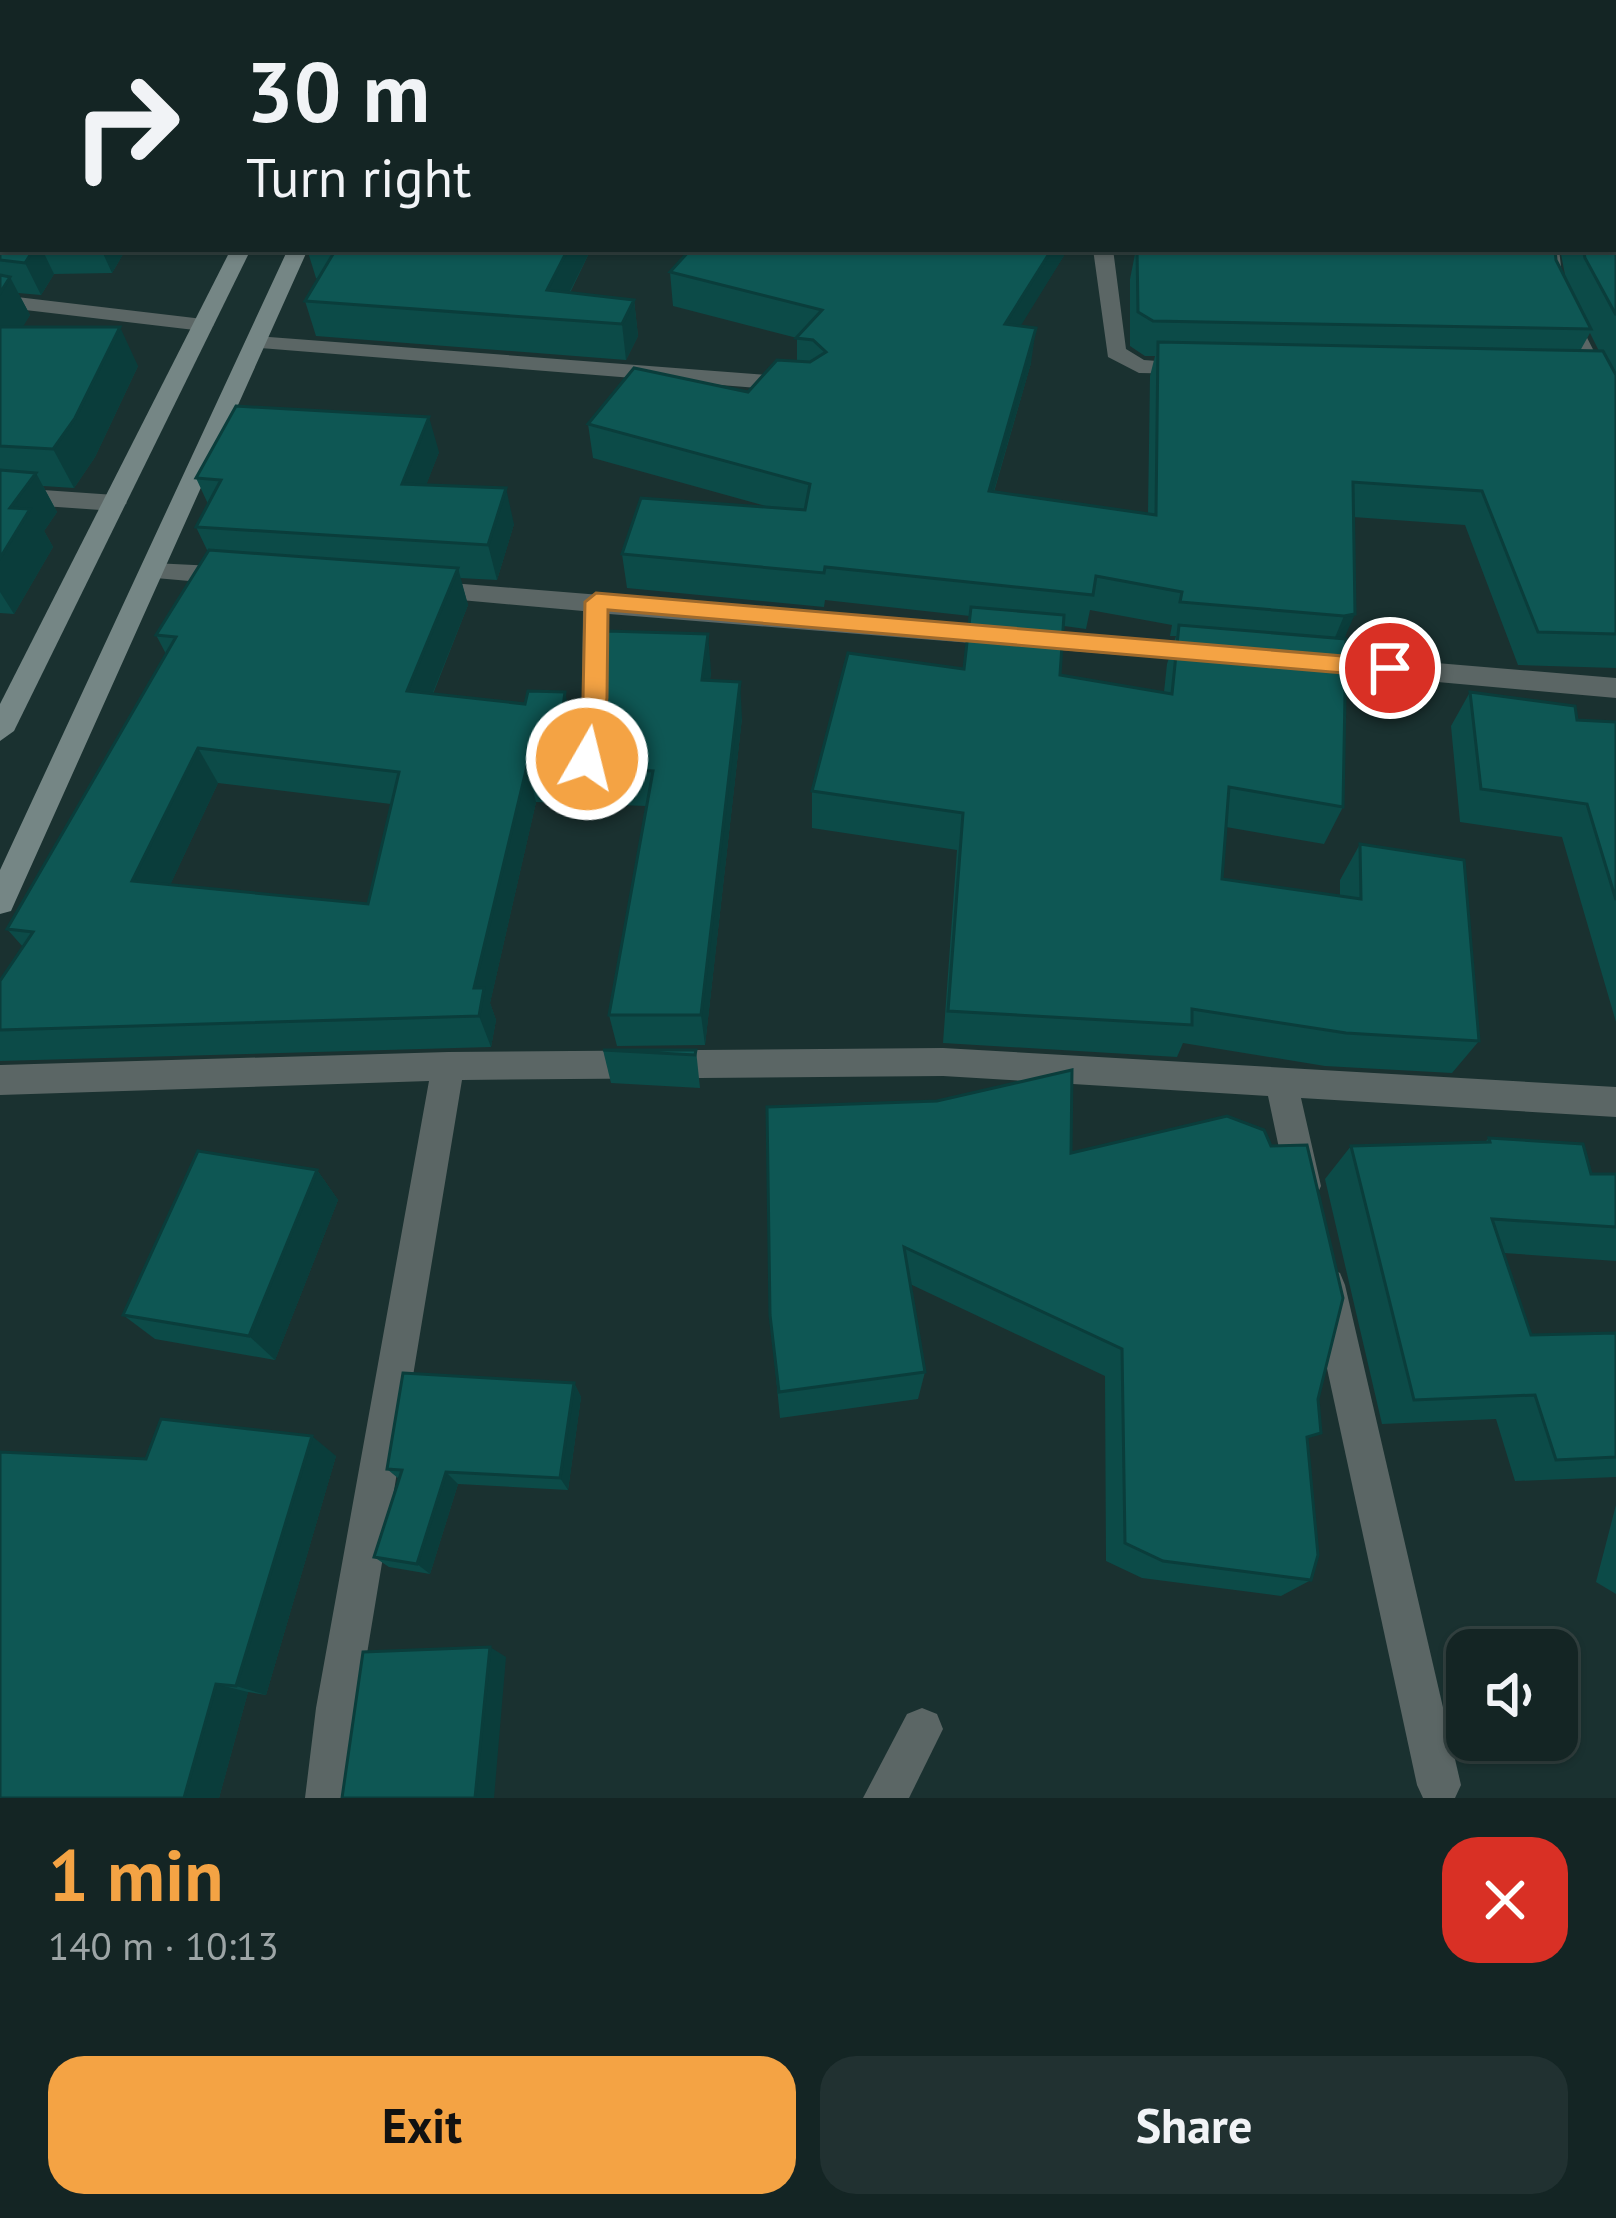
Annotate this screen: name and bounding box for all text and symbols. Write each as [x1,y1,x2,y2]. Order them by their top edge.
text: 30 m [246,36,430,145]
icon: right [48,48,204,204]
text: Turn right [246,142,471,212]
pin [1339,617,1441,719]
icon: arrive [1357,635,1423,701]
position arrow [524,696,650,822]
map controls [1446,1629,1578,1761]
button: sound [1446,1629,1578,1761]
text: 1 min [48,1828,224,1921]
button: close [1442,1837,1568,1963]
text: 140 m · 10:13 [48,1920,279,1971]
button: Exit [48,2056,796,2194]
button: Share [820,2056,1568,2194]

